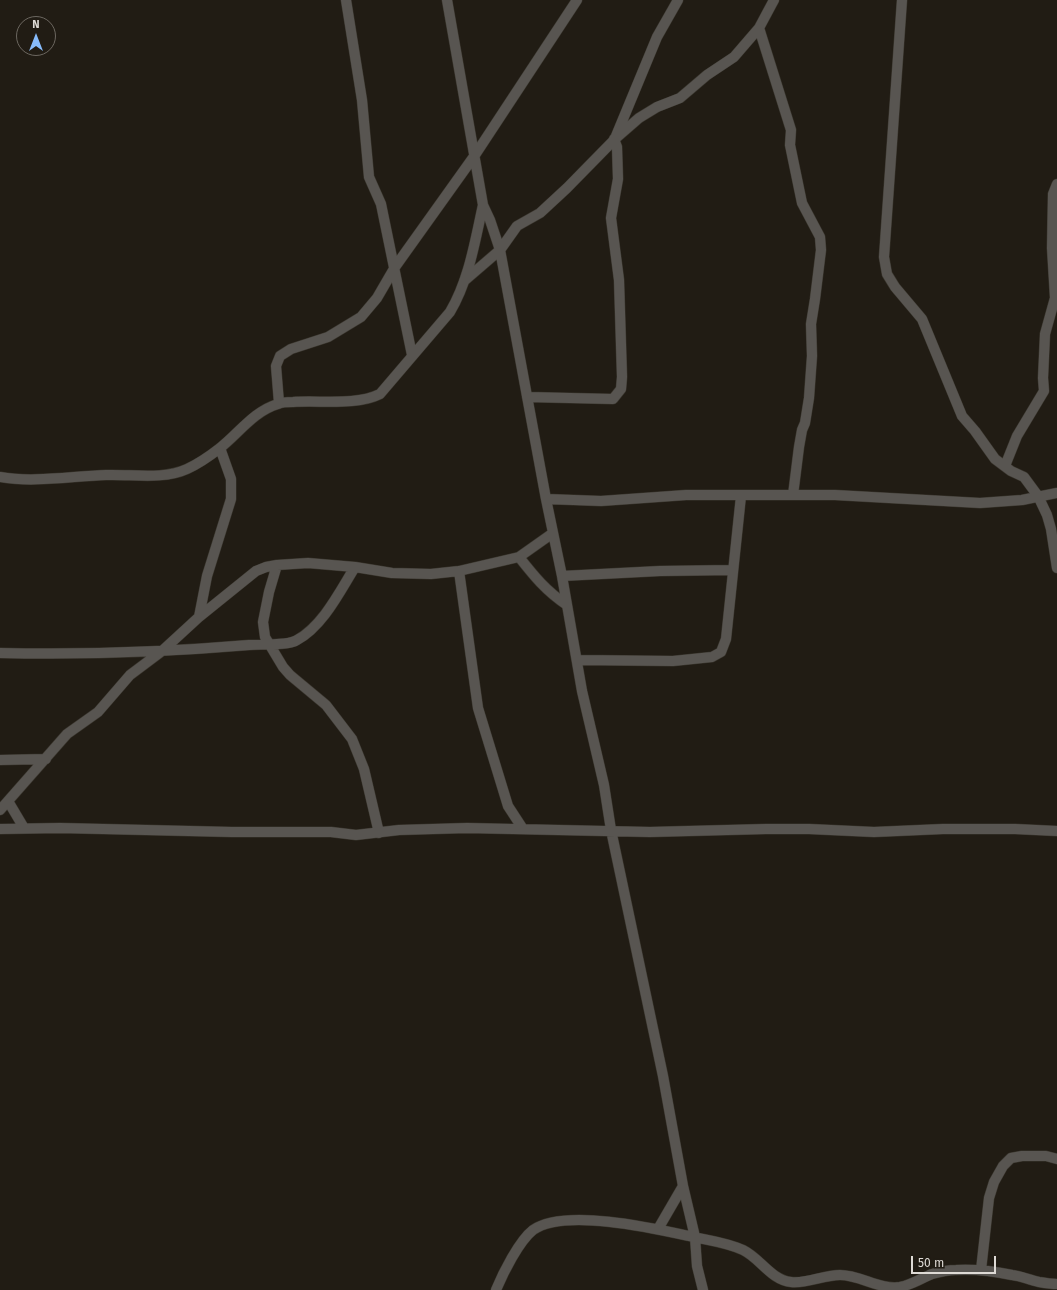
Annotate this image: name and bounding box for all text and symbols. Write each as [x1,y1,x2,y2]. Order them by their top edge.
north arrow [16,16,56,56]
text: N [32,18,40,31]
scale bar [913,1248,998,1274]
text: 50 m [918,1256,944,1270]

